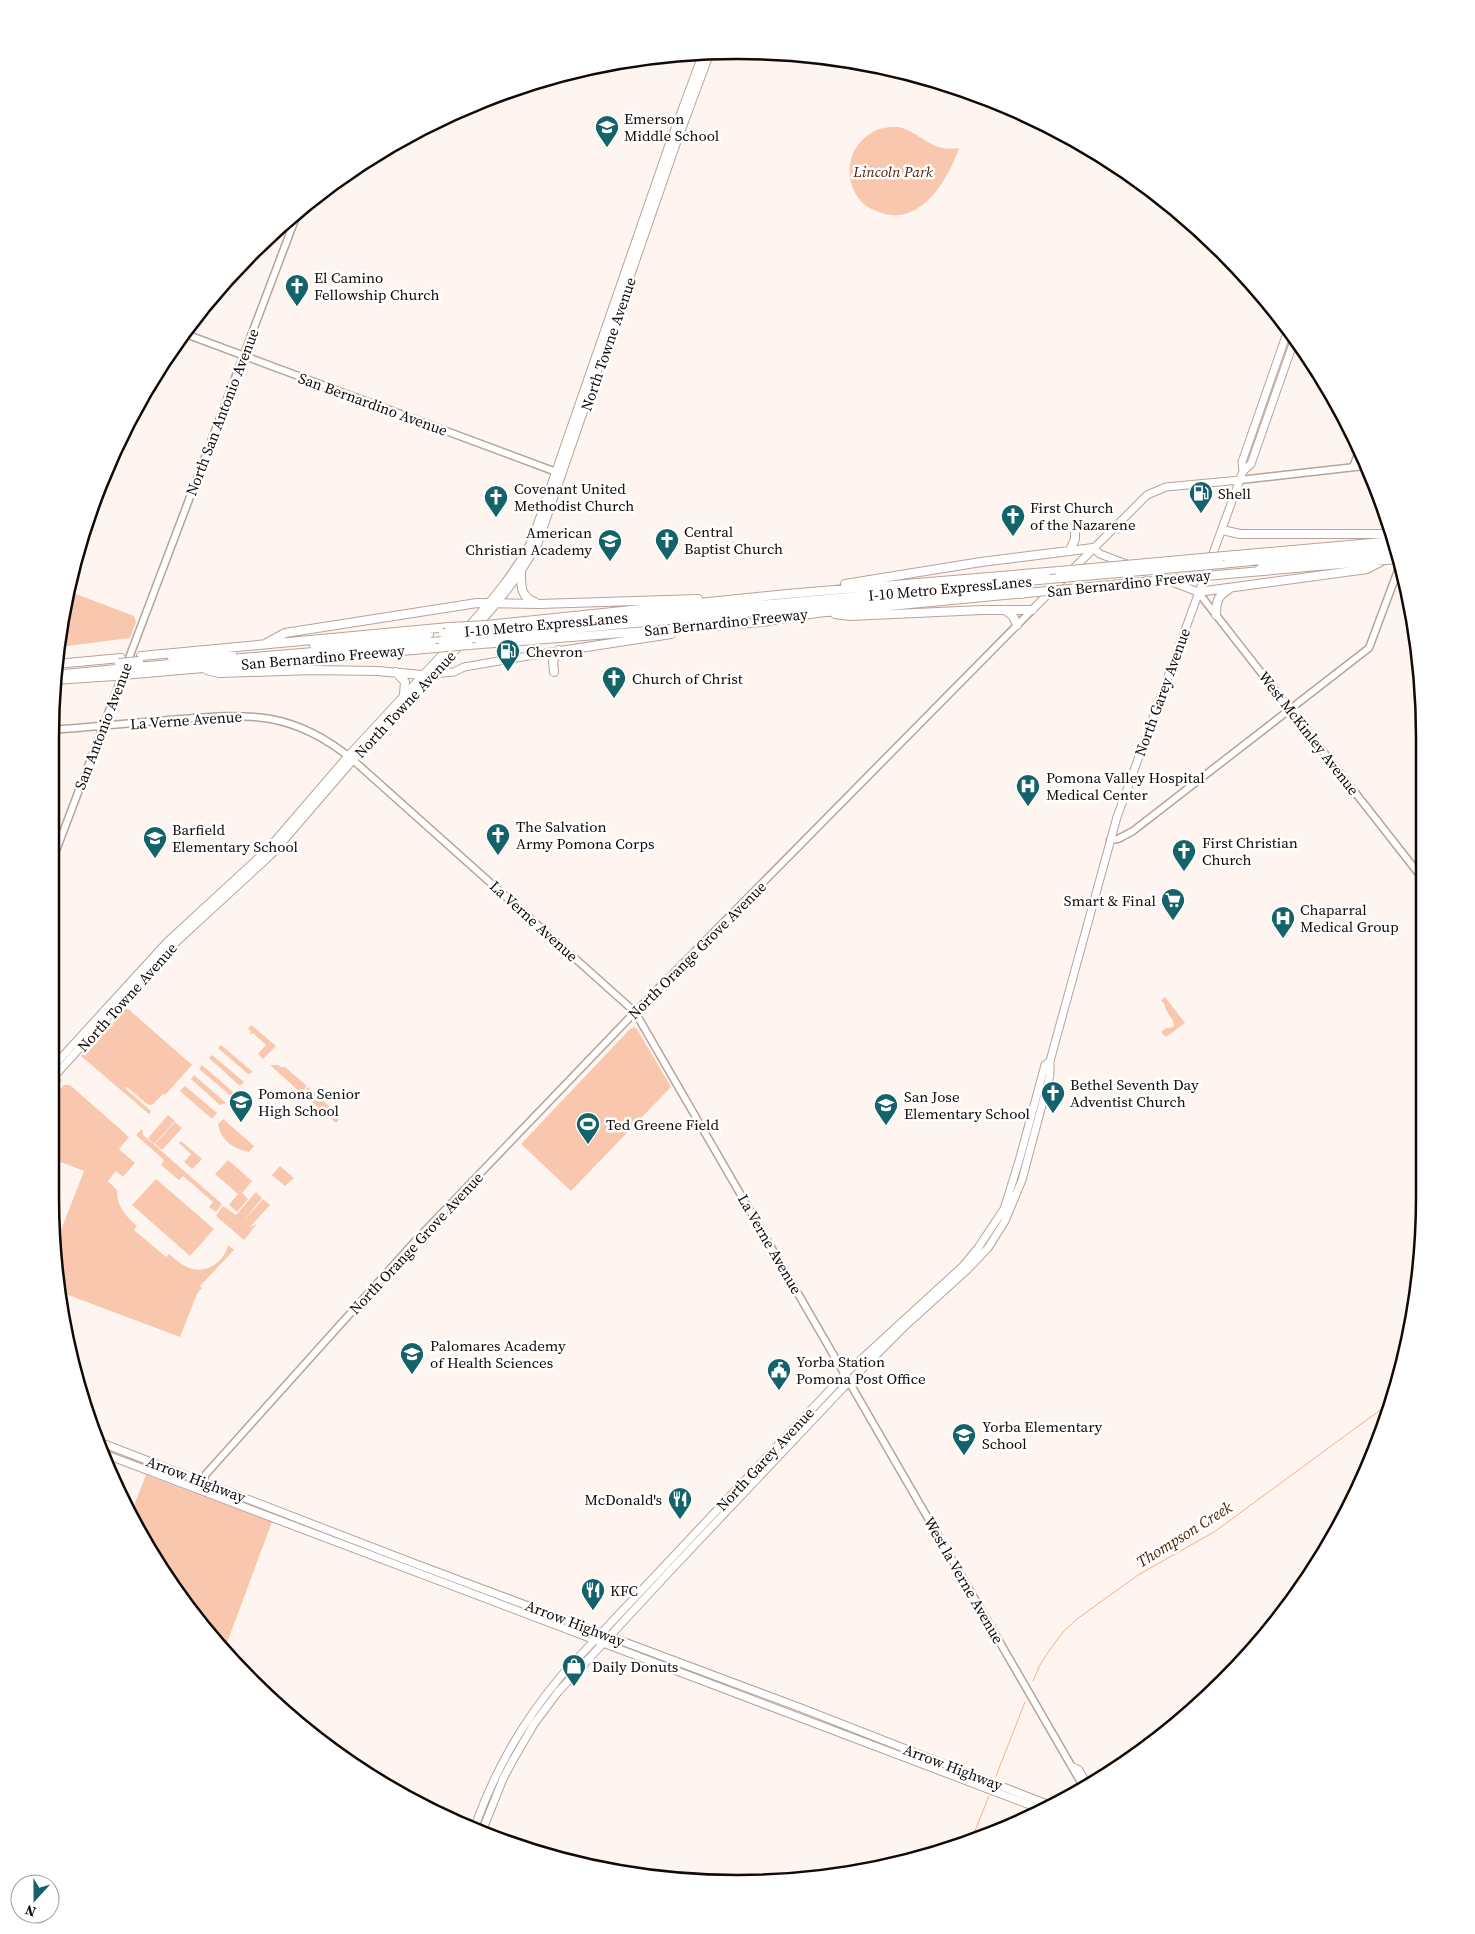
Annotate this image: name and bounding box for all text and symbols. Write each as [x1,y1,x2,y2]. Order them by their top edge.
place label: Emerson Middle School [624,108,720,146]
school or university icon: Emerson Middle School [594,114,620,148]
park label: Lincoln Park [852,161,934,182]
place label: El Camino Fellowship Church [314,267,440,305]
church icon: El Camino Fellowship Church [284,273,310,307]
street label: North Towne Avenue [575,274,641,414]
street label: North San Antonio Avenue [180,325,264,499]
street label: San Bernardino Avenue [296,367,451,441]
place label: Covenant United Methodist Church [514,478,634,516]
fuel station icon: Shell [1188,480,1214,514]
place label: Shell [1218,483,1252,504]
church icon: Covenant United Methodist Church [483,484,509,518]
place label: First Church of the Nazarene [1030,497,1136,535]
church icon: First Church of the Nazarene [1000,503,1026,537]
place label: Central Baptist Church [684,521,783,559]
place label: American Christian Academy [465,522,592,560]
church icon: Central Baptist Church [654,527,680,561]
school or university icon: American Christian Academy [597,528,623,562]
street label: San Bernardino Freeway [1046,564,1212,602]
street label: I-10 Metro ExpressLanes [867,570,1033,606]
street label: San Bernardino Freeway [643,603,809,641]
street label: I-10 Metro ExpressLanes [463,606,629,642]
street label: North Garey Avenue [1129,625,1195,759]
fuel station icon: Chevron [495,638,521,672]
street label: San Bernardino Freeway [240,639,406,675]
place label: Chevron [526,641,583,662]
street label: North Towne Avenue [350,645,461,762]
street label: San Antonio Avenue [69,659,137,793]
church icon: Church of Christ [601,665,627,699]
street label: West McKinley Avenue [1254,667,1364,800]
place label: Church of Christ [632,668,743,689]
street label: La Verne Avenue [129,706,243,734]
place label: Pomona Valley Hospital Medical Center [1046,767,1205,805]
hospital icon: Pomona Valley Hospital Medical Center [1015,773,1041,807]
place label: The Salvation Army Pomona Corps [516,816,655,854]
place label: Barfield Elementary School [172,819,299,857]
church icon: The Salvation Army Pomona Corps [485,822,511,856]
school or university icon: Barfield Elementary School [142,825,168,859]
place label: First Christian Church [1202,832,1298,870]
church icon: First Christian Church [1171,838,1197,872]
street label: La Verne Avenue [485,876,583,967]
street label: North Orange Grove Avenue [623,876,771,1024]
supermarket icon: Smart & Final [1160,887,1186,921]
place label: Smart & Final [1064,890,1157,911]
place label: Chaparral Medical Group [1300,899,1399,937]
hospital icon: Chaparral Medical Group [1270,905,1296,939]
street label: North Towne Avenue [72,938,182,1056]
place label: Bethel Seventh Day Adventist Church [1070,1074,1199,1112]
church icon: Bethel Seventh Day Adventist Church [1040,1080,1066,1114]
place label: Pomona Senior High School [258,1083,361,1121]
place label: San Jose Elementary School [904,1086,1031,1124]
school or university icon: Pomona Senior High School [228,1089,254,1123]
school or university icon: San Jose Elementary School [873,1092,899,1126]
sports icon: Ted Greene Field [575,1111,601,1145]
place label: Ted Greene Field [606,1114,720,1135]
street label: North Orange Grove Avenue [344,1167,488,1319]
street label: La Verne Avenue [733,1190,807,1298]
place label: Palomares Academy of Health Sciences [430,1335,566,1373]
school or university icon: Palomares Academy of Health Sciences [399,1341,425,1375]
place label: Yorba Station Pomona Post Office [796,1351,926,1389]
public building icon: Yorba Station Pomona Post Office [766,1357,792,1391]
street label: North Garey Avenue [711,1402,819,1516]
place label: Yorba Elementary School [982,1416,1103,1454]
school or university icon: Yorba Elementary School [951,1422,977,1456]
street label: Arrow Highway [143,1450,249,1508]
restaurant icon: McDonald's [667,1486,693,1520]
place label: McDonald's [585,1489,662,1510]
water label: Thompson Creek [1132,1496,1236,1572]
street label: West la Verne Avenue [919,1513,1009,1648]
restaurant icon: KFC [580,1577,606,1611]
place label: KFC [610,1580,638,1601]
street label: Arrow Highway [522,1594,628,1652]
shop icon: Daily Donuts [561,1653,587,1687]
place label: Daily Donuts [592,1656,678,1677]
street label: Arrow Highway [900,1738,1006,1796]
north arrow [10,1874,60,1924]
text: N [22,1900,39,1922]

